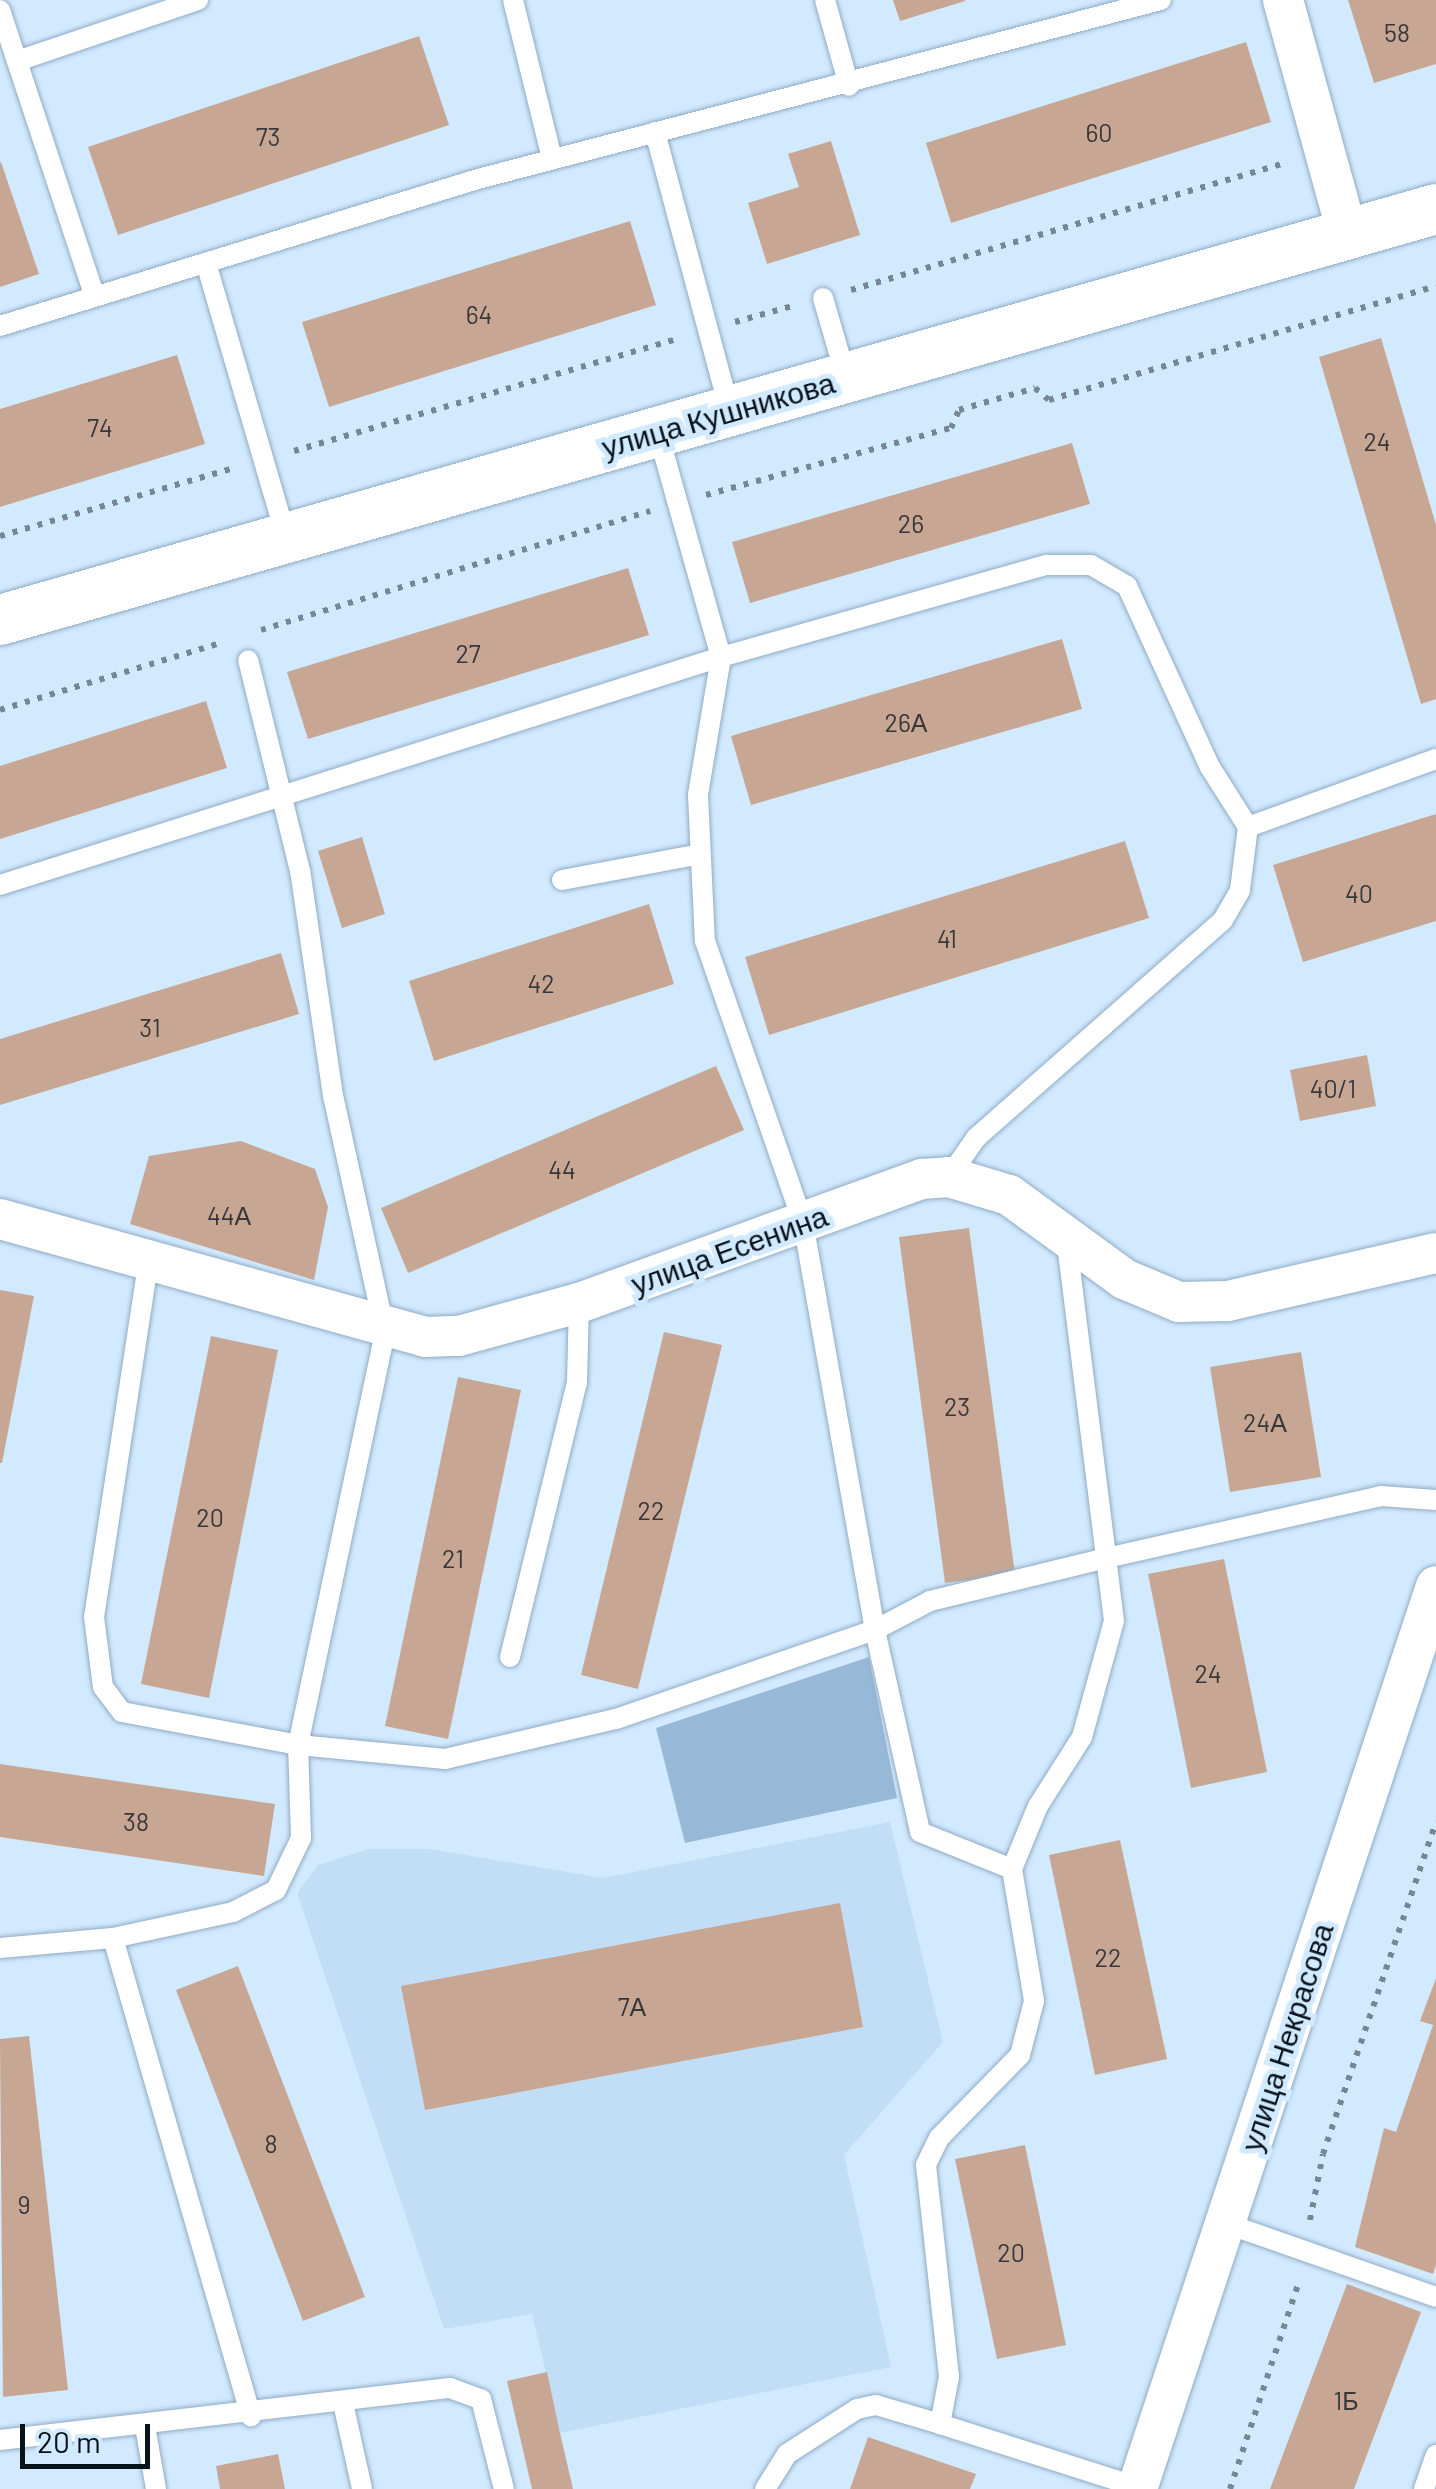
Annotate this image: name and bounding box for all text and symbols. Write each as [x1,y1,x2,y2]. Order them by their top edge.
house number: 58 [1384,17,1410,47]
house number: 60 [1086,117,1112,147]
house number: 73 [256,121,280,151]
house number: 64 [466,299,492,329]
street label: улица Кушникова [597,364,839,464]
house number: 74 [87,412,113,442]
house number: 24 [1363,426,1391,456]
house number: 26 [898,508,924,538]
house number: 27 [455,638,481,668]
house number: 26А [885,707,927,737]
house number: 40 [1345,878,1373,908]
house number: 41 [937,923,957,953]
house number: 42 [527,968,555,998]
house number: 31 [139,1012,161,1042]
house number: 40/1 [1310,1073,1356,1103]
house number: 44 [548,1154,576,1184]
street label: улица Есенина [626,1197,832,1301]
house number: 44А [207,1200,251,1230]
house number: 23 [944,1391,970,1421]
house number: 24А [1243,1407,1287,1437]
house number: 22 [638,1495,664,1525]
house number: 20 [196,1502,224,1532]
house number: 21 [442,1543,464,1573]
house number: 24 [1194,1658,1222,1688]
house number: 38 [123,1806,149,1836]
street label: улица Некрасова [1232,1918,1340,2156]
house number: 22 [1095,1942,1121,1972]
house number: 7А [618,1991,646,2021]
house number: 8 [264,2128,278,2158]
house number: 9 [17,2189,31,2219]
house number: 20 [997,2237,1025,2267]
house number: 1Б [1333,2385,1359,2415]
scale bar [25,2404,155,2466]
text: 20 m [37,2423,101,2459]

